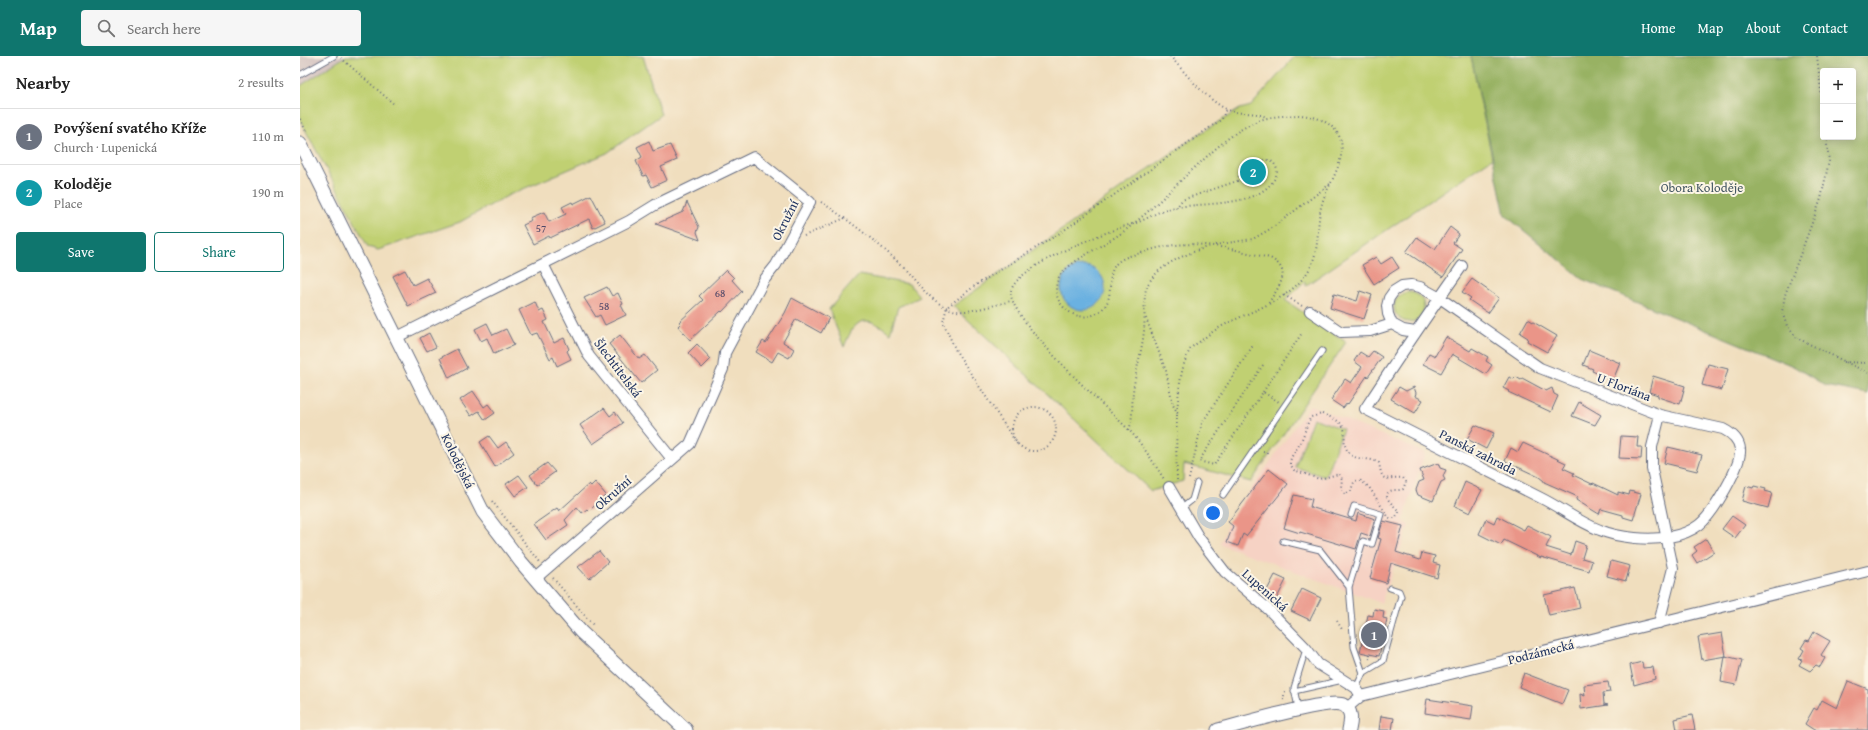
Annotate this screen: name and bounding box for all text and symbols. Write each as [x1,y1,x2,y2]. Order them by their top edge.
search box [81,10,361,46]
text: Map [20,14,57,42]
icon: search [95,17,117,39]
text: Search here [127,18,201,39]
text: Home [1641,18,1676,38]
text: Map [1698,18,1723,38]
text: About [1745,18,1781,38]
text: Contact [1803,18,1848,38]
map controls [1820,68,1856,140]
button: + [1820,68,1856,104]
text: Nearby [16,70,70,95]
text: 2 results [238,73,284,92]
button: − [1820,104,1856,140]
text: Povýšení svatého Kříže [54,117,207,138]
text: 1 [26,127,32,146]
text: 110 m [252,127,284,146]
text: Church · Lupenická [54,138,157,157]
pin: 2 [1240,157,1266,187]
text: Koloděje [54,173,112,194]
park label: Obora Koloděje [1661,178,1743,197]
text: 2 [26,183,32,202]
text: 190 m [252,183,284,202]
text: Place [54,194,83,213]
street label: Okružní [767,196,804,244]
house number: 57 [536,220,546,236]
button: Save [16,232,146,272]
button: Share [154,232,284,272]
house number: 68 [715,285,725,301]
house number: 58 [599,298,609,314]
street label: Šlechtitelská [590,335,647,402]
street label: U Floriána [1594,368,1655,406]
street label: Panská zahrada [1436,424,1521,480]
street label: Kolodějská [437,430,480,492]
street label: Okružní [590,471,636,514]
your location [1203,503,1223,523]
street label: Lupenická [1238,564,1293,616]
pin: 1 [1361,620,1387,650]
street label: Podzámecká [1506,634,1577,669]

